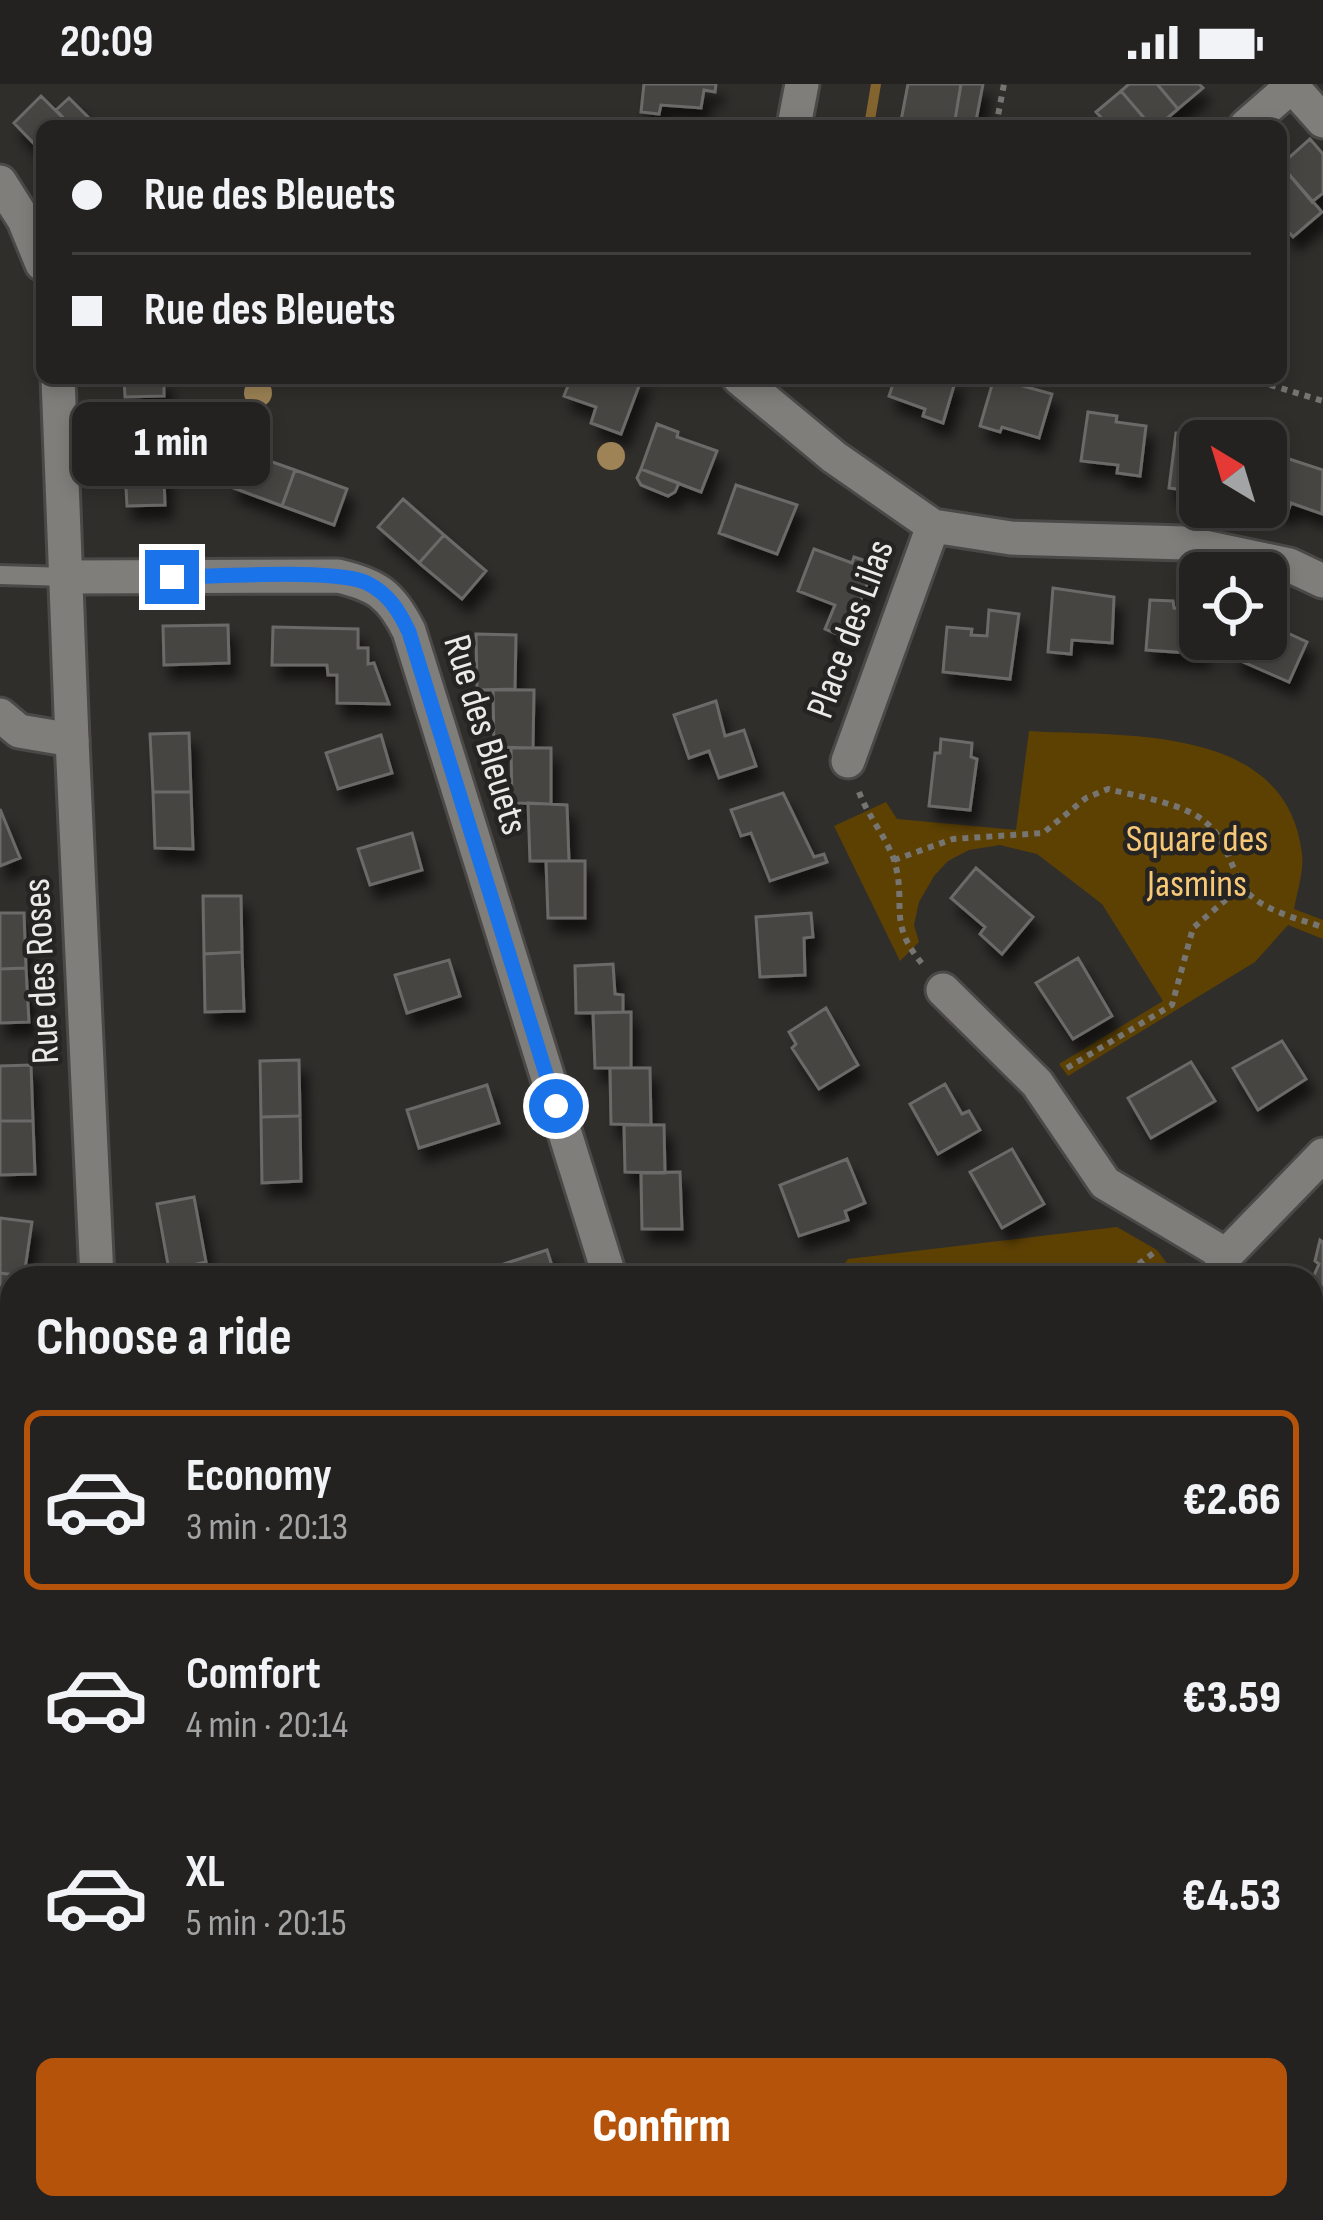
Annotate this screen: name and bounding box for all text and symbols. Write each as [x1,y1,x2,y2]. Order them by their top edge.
text: 20:09 [60,15,153,70]
text: Rue des Bleuets [144,168,396,223]
text: Rue des Bleuets [144,283,396,338]
callout: 1 min [73,403,271,487]
text: 1 min [134,420,208,467]
north arrow [1179,420,1287,528]
map controls [1179,420,1287,660]
street label: Place des Lilas [797,533,905,725]
route end [145,550,199,604]
button: locate [1179,552,1287,660]
street label: Rue des Bleuets [432,630,538,840]
park label: Square des Jasmins [1126,816,1268,908]
street label: Rue des Roses [14,877,70,1065]
route start [529,1079,583,1133]
text: Choose a ride [36,1305,292,1370]
icon: car [42,1446,150,1554]
text: Economy [186,1449,332,1504]
text: €2.66 [1183,1473,1281,1528]
text: 3 min · 20:13 [186,1504,348,1551]
icon: car [42,1644,150,1752]
text: Comfort [186,1647,321,1702]
text: €3.59 [1183,1671,1281,1726]
text: 4 min · 20:14 [186,1702,348,1749]
icon: car [42,1842,150,1950]
text: XL [186,1845,225,1900]
text: €4.53 [1182,1869,1281,1924]
text: 5 min · 20:15 [186,1900,347,1947]
button: Confirm [36,2058,1287,2196]

